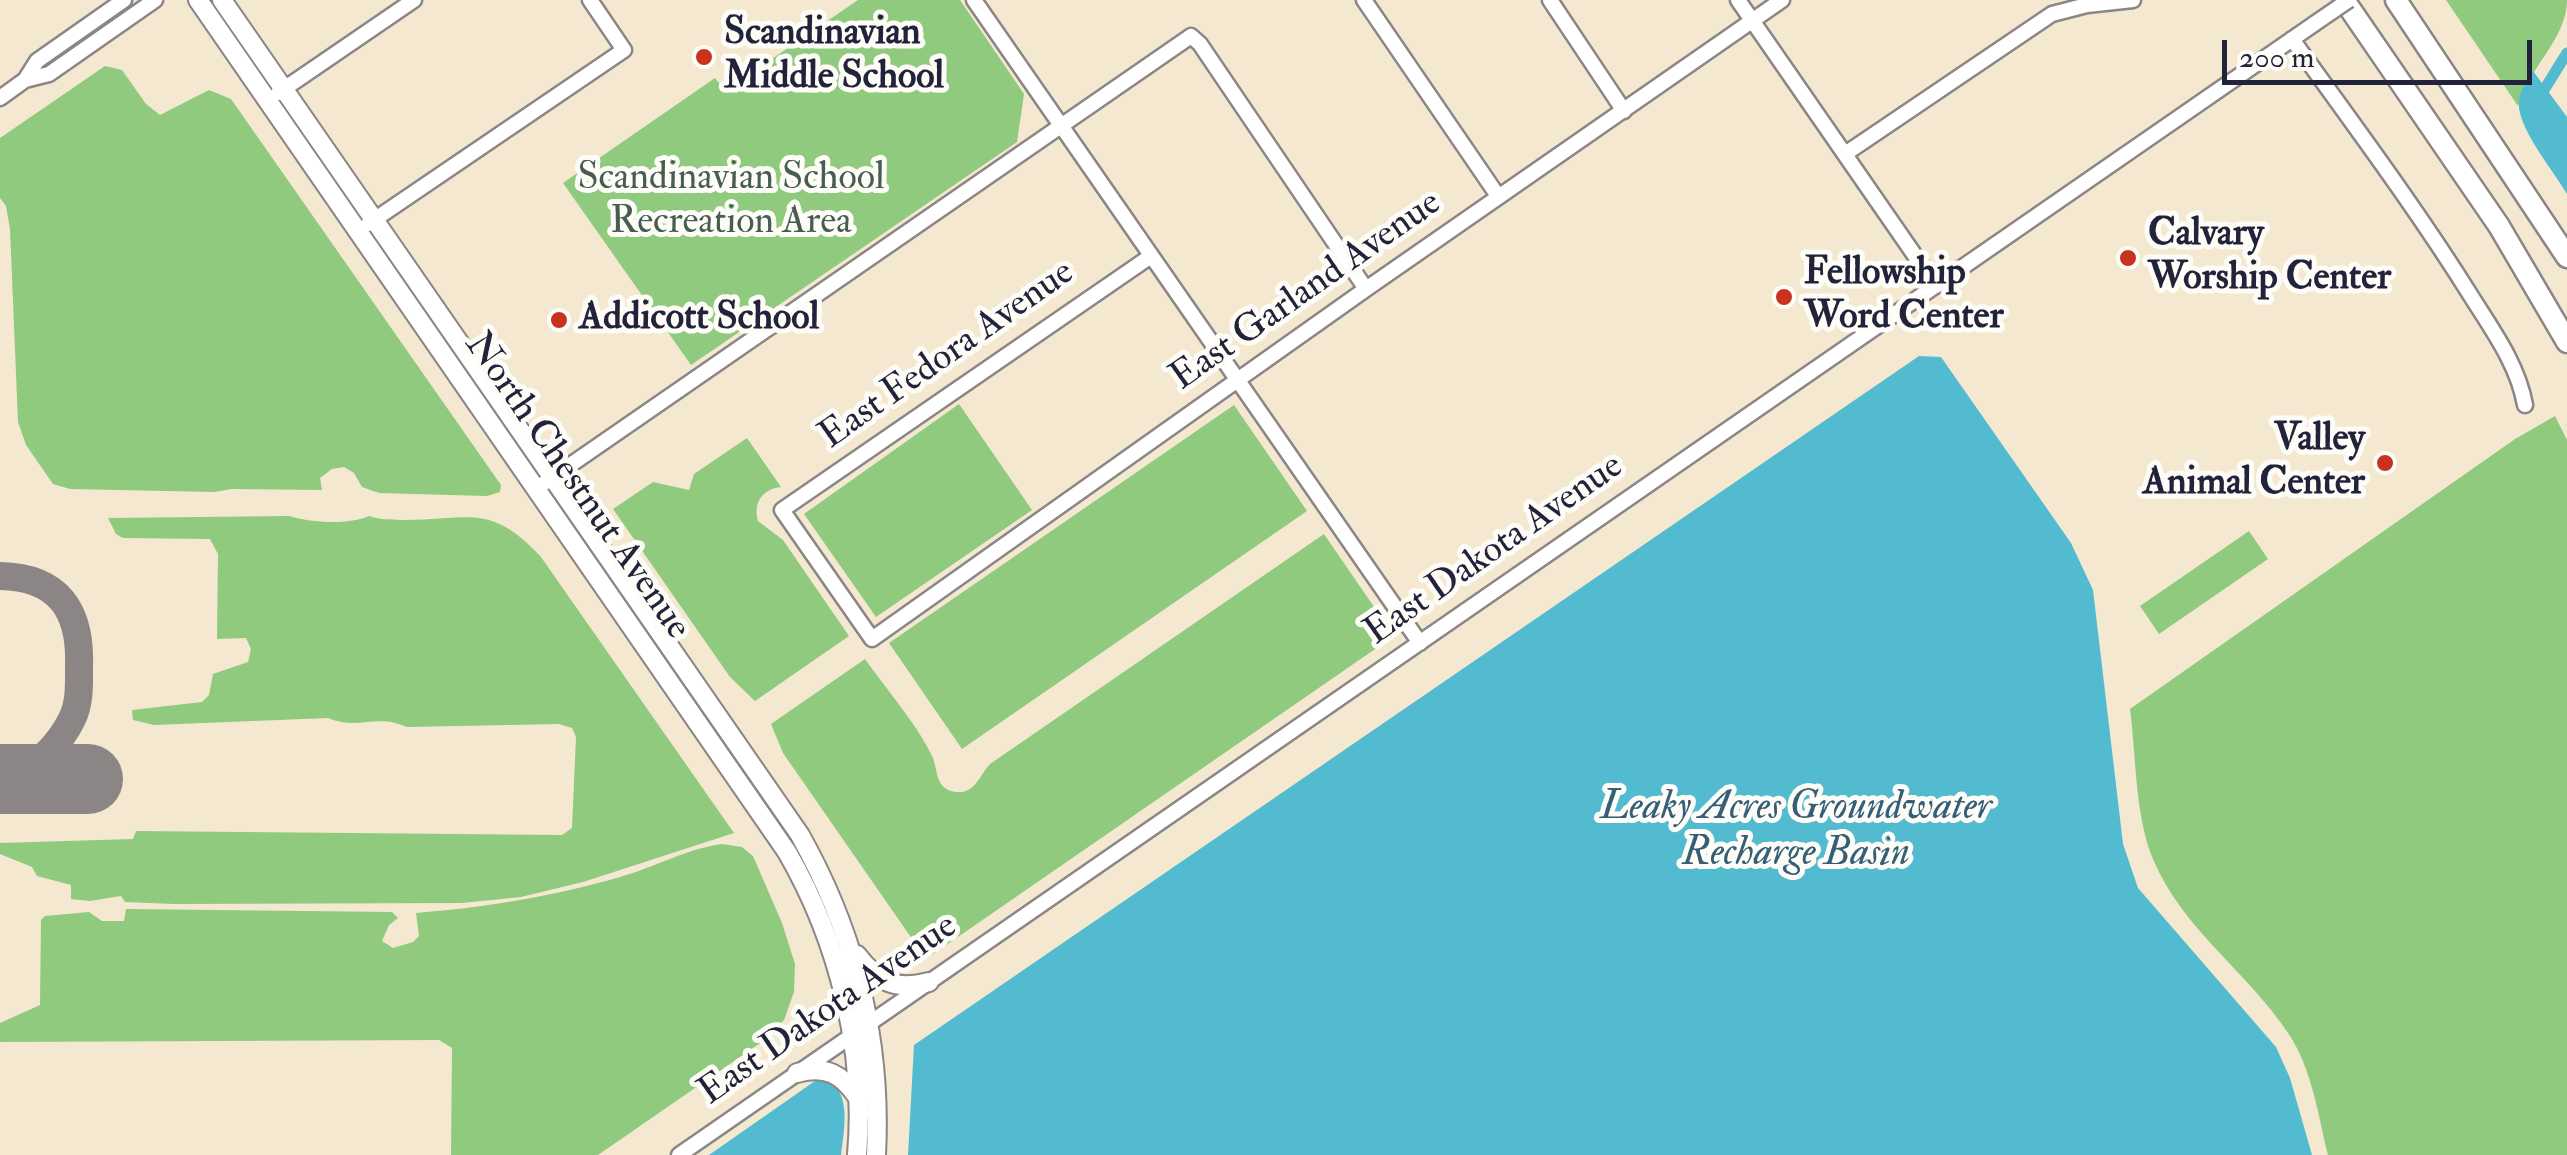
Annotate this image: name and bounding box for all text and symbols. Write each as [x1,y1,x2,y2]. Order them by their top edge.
place label: Scandinavian Middle School [724,12,944,101]
scale bar [2227,20,2537,82]
text: 200 m [2239,39,2315,76]
marker: Scandinavian Middle School [693,46,715,68]
park label: Scandinavian School Recreation Area [577,157,885,246]
street label: East Garland Avenue [1163,182,1451,402]
place label: Calvary Worship Center [2148,213,2391,302]
marker: Calvary Worship Center [2117,247,2139,269]
street label: East Fedora Avenue [812,251,1084,461]
place label: Fellowship Word Center [1804,252,2004,342]
marker: Fellowship Word Center [1773,286,1795,308]
place label: Addicott School [579,297,819,343]
marker: Addicott School [548,309,570,331]
street label: North Chestnut Avenue [453,325,699,649]
place label: Valley Animal Center [2143,418,2365,508]
street label: East Dakota Avenue [1357,445,1633,657]
marker: Valley Animal Center [2374,452,2396,474]
water label: Leaky Acres Groundwater Recharge Basin [1600,785,1992,879]
street label: East Dakota Avenue [691,905,967,1117]

